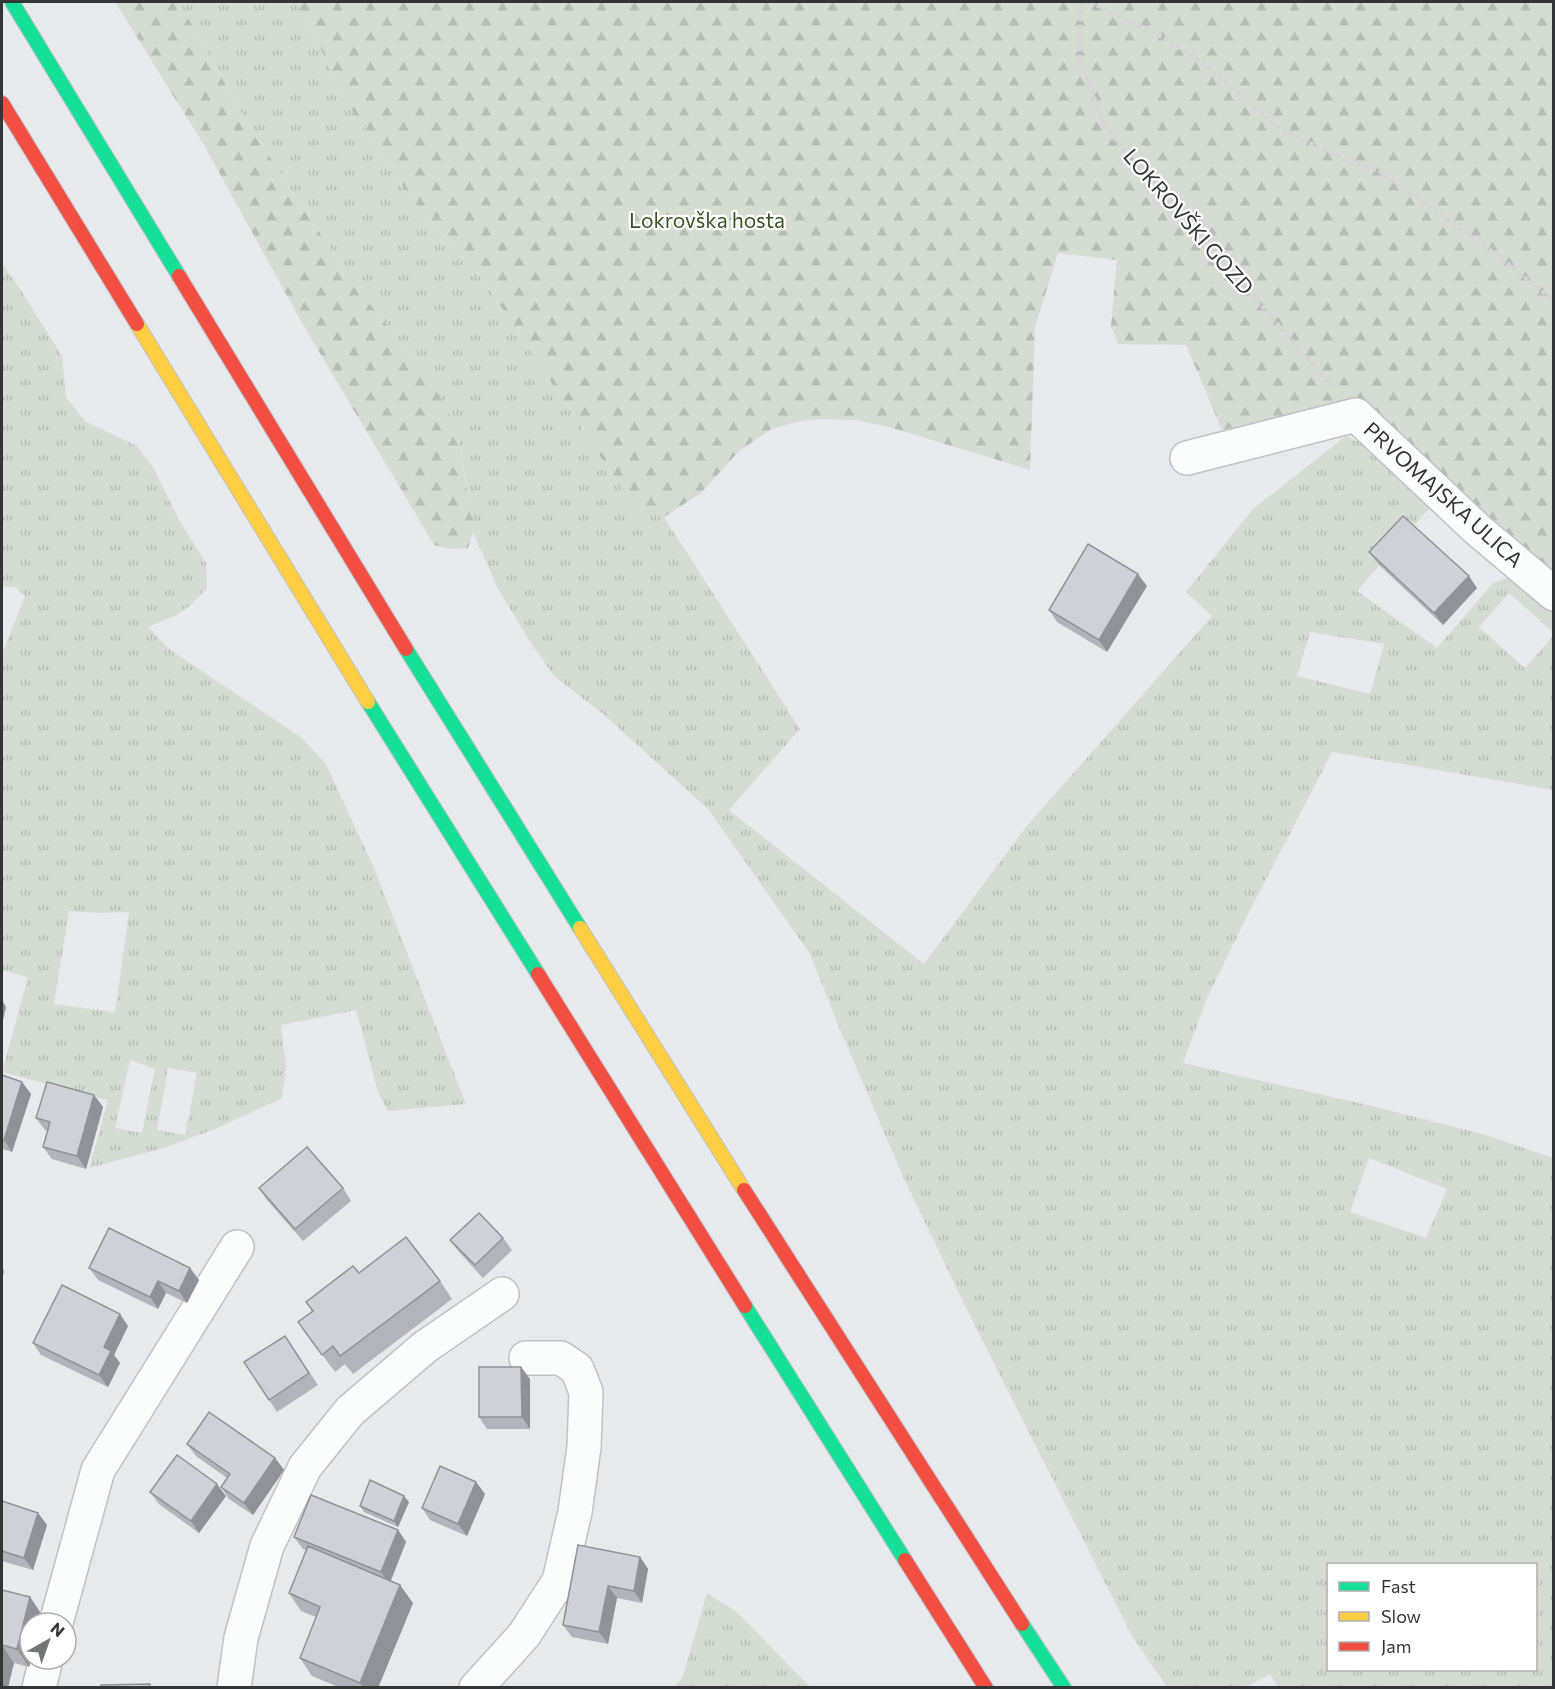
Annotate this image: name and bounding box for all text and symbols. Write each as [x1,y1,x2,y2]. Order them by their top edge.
street label: LOKROVŠKI GOZD [1119,143,1259,299]
park label: Lokrovška hosta [629,207,785,232]
street label: PRVOMAJSKA ULICA [1359,416,1529,572]
legend [1327,1563,1537,1671]
text: Fast [1381,1575,1416,1597]
text: Slow [1381,1605,1421,1627]
north arrow [18,1611,78,1671]
text: N [47,1618,69,1640]
text: Jam [1381,1635,1411,1657]

